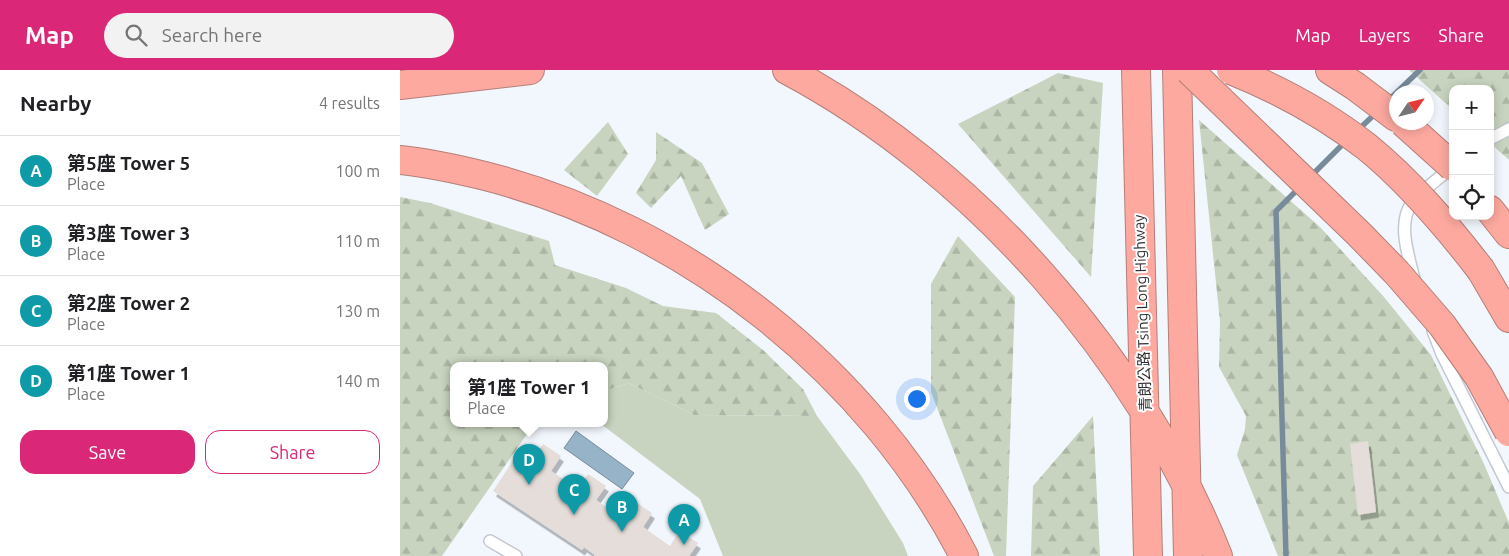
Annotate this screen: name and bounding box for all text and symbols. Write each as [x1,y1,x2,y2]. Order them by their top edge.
search box [104,13,454,58]
icon: search [122,21,150,49]
text: Map [25,22,74,49]
text: Search here [162,24,262,46]
text: Map [1295,25,1331,45]
text: Layers [1359,25,1410,45]
text: Share [1438,25,1484,45]
north arrow [1389,85,1434,130]
map controls [1449,85,1494,220]
button: + [1449,85,1494,130]
text: Nearby [20,91,91,115]
text: 4 results [319,94,380,112]
button: − [1449,130,1494,175]
text: 第5座 Tower 5 [67,152,190,174]
text: A [30,162,42,180]
text: 100 m [335,162,380,180]
text: Place [67,175,105,193]
button: locate [1449,175,1494,220]
street label: 青朗公路 Tsing Long Highway [1130,214,1154,412]
text: 第3座 Tower 3 [67,222,190,244]
text: B [31,232,41,250]
text: 110 m [335,232,380,250]
text: Place [67,245,105,263]
text: 第2座 Tower 2 [67,292,190,314]
text: C [31,302,41,320]
text: 130 m [335,302,380,320]
text: Place [67,315,105,333]
text: 第1座 Tower 1 [67,362,190,384]
popup [450,362,608,427]
text: D [30,372,42,390]
text: 140 m [335,372,380,390]
text: 第1座 Tower 1 [467,376,591,398]
text: Place [67,385,105,403]
your location [904,386,930,412]
text: Place [467,399,506,417]
button: Save [20,430,195,474]
button: Share [205,430,380,474]
pin: D [513,444,545,485]
pin: C [558,474,590,515]
pin: B [606,491,638,532]
pin: A [668,504,700,545]

